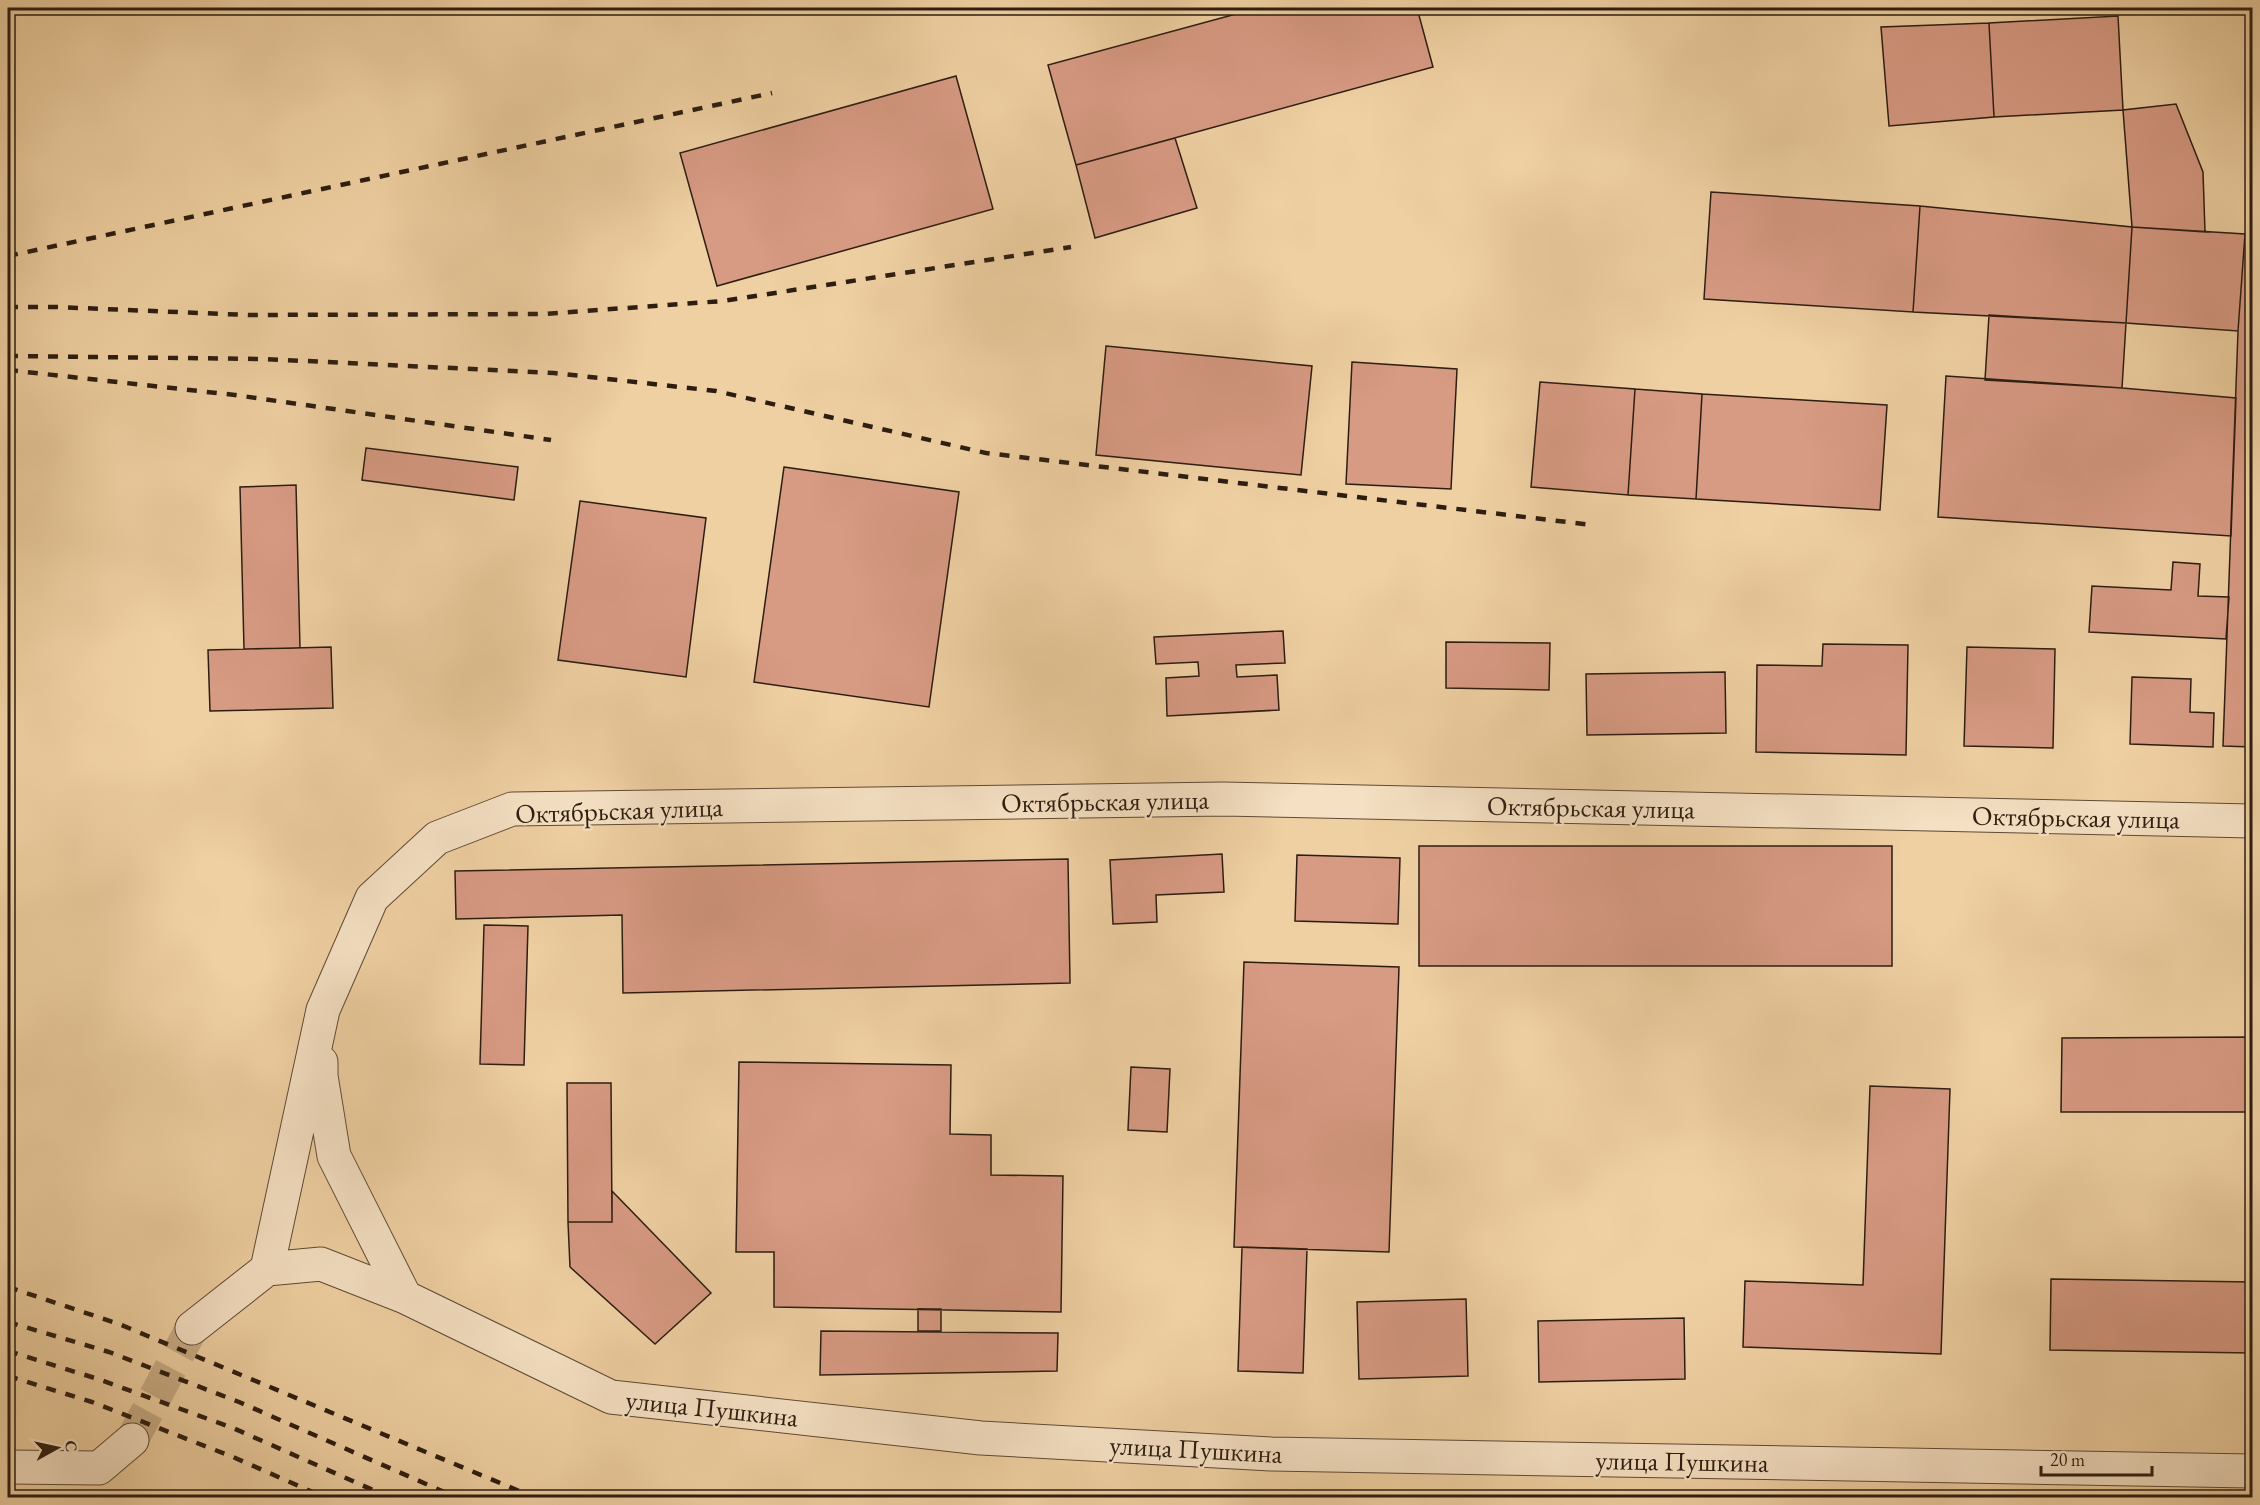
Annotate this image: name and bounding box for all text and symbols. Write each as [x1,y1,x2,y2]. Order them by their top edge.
street label: Октябрьская улица [1001,782,1210,820]
street label: Октябрьская улица [1487,788,1696,826]
street label: Октябрьская улица [514,789,724,831]
street label: Октябрьская улица [1972,798,2181,836]
street label: улица Пушкина [624,1382,800,1434]
north arrow [27,1418,87,1478]
street label: улица Пушкина [1109,1427,1284,1471]
text: С [60,1439,83,1453]
scale bar [2041,1439,2152,1477]
street label: улица Пушкина [1595,1442,1769,1480]
text: 20 m [2050,1448,2085,1471]

